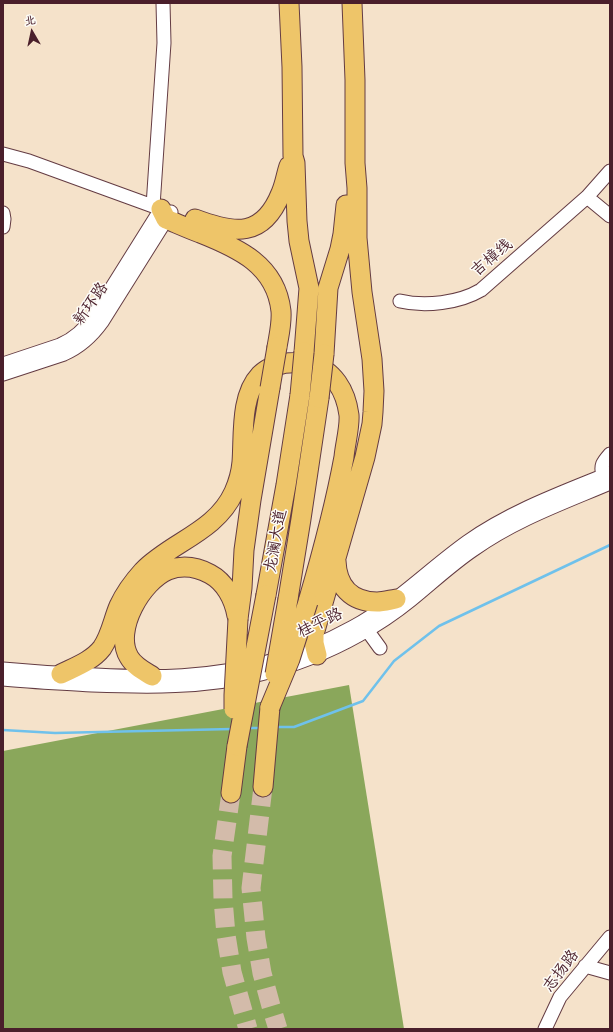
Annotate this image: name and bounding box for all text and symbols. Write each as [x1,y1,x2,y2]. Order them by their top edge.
north arrow [12,12,52,52]
text: 北 [24,12,37,28]
street label: 吉樟线 [467,235,517,281]
street label: 新环路 [69,279,113,329]
street label: 龙澜大道 [261,508,291,574]
street label: 桂平路 [294,604,346,642]
street label: 志扬路 [539,946,583,996]

